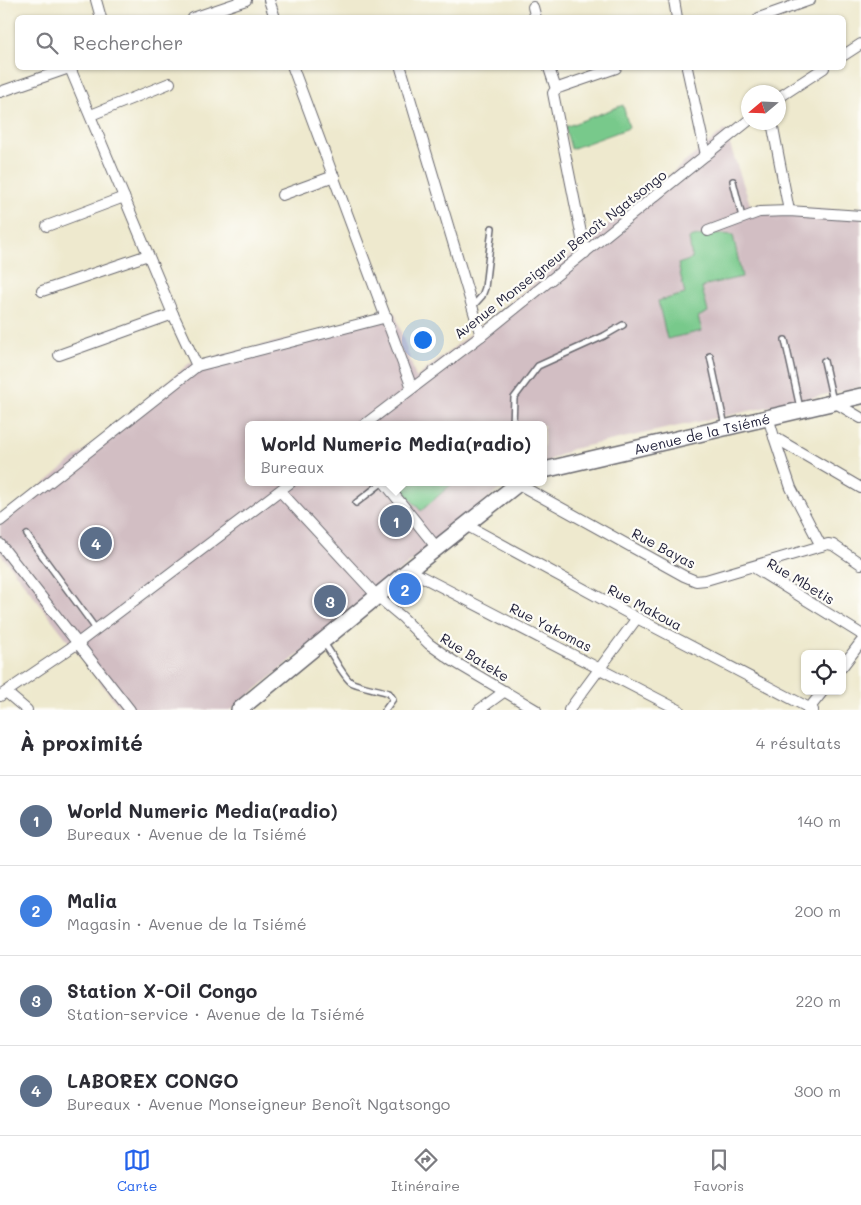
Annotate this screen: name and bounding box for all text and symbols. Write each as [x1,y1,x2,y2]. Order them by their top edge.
search box [15,15,846,70]
icon: search [33,29,61,57]
text: Rechercher [73,30,183,55]
north arrow [741,85,786,130]
street label: Avenue Monseigneur Benoît Ngatsongo [450,165,670,343]
your location [410,327,436,353]
street label: Avenue de la Tsiémé [632,408,772,458]
popup [245,421,547,486]
text: World Numeric Media(radio) [261,431,531,456]
text: Bureaux [261,456,324,477]
pin: 1 [380,502,412,540]
street label: Rue Bayas [629,523,699,573]
pin: 4 [80,524,112,562]
street label: Rue Mbetis [764,553,838,609]
pin: 2 [389,570,421,608]
street label: Rue Makoua [604,579,686,635]
pin: 3 [314,582,346,620]
street label: Rue Yakomas [507,598,595,656]
street label: Rue Bateke [437,628,513,686]
map controls [801,650,846,695]
button: locate [801,650,846,695]
text: À proximité [20,729,143,756]
text: 4 résultats [756,732,841,753]
text: World Numeric Media(radio) [67,798,338,823]
text: 1 [32,810,40,831]
text: 140 m [797,810,841,831]
text: Bureaux · Avenue de la Tsiémé [67,823,307,844]
text: Malia [67,888,117,913]
text: 2 [32,900,40,921]
text: 200 m [794,900,841,921]
text: Magasin · Avenue de la Tsiémé [67,913,307,934]
text: Station X-Oil Congo [67,978,257,1003]
text: 3 [31,990,41,1011]
text: 220 m [795,990,841,1011]
text: Station-service · Avenue de la Tsiémé [67,1003,365,1024]
text: LABOREX CONGO [67,1068,239,1093]
text: 4 [31,1080,41,1101]
text: 300 m [794,1080,841,1101]
text: Bureaux · Avenue Monseigneur Benoît Ngatsongo [67,1093,450,1114]
tab: Carte [117,1146,157,1195]
tab: Itinéraire [391,1146,460,1195]
tab: Favoris [694,1146,744,1195]

